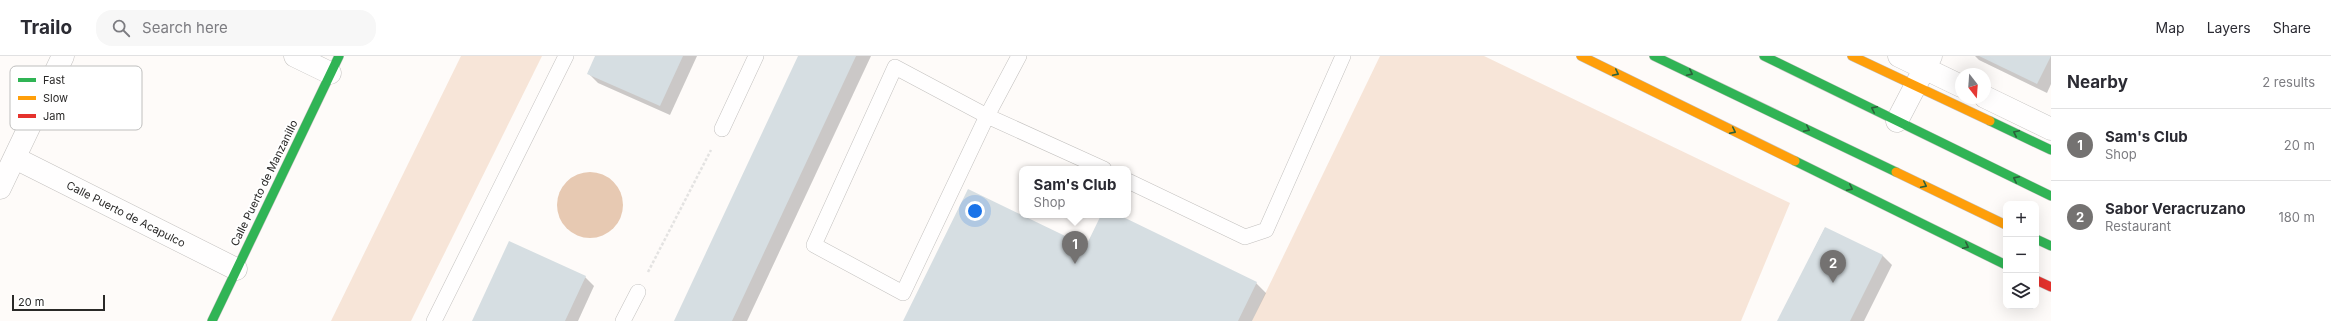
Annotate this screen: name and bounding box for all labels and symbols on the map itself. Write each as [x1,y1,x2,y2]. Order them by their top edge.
legend [10,66,142,130]
one-way arrow [1612,68,1620,76]
one-way arrow [1685,68,1693,76]
north arrow [1955,68,1991,104]
text: Fast [43,73,65,87]
text: Slow [43,91,68,105]
one-way arrow [1871,106,1878,114]
text: Jam [43,109,65,123]
street label: Calle Puerto de Manzanillo [227,117,301,248]
one-way arrow [1802,124,1810,132]
one-way arrow [1729,126,1736,134]
one-way arrow [2012,130,2020,138]
one-way arrow [2013,176,2020,183]
street label: Calle Puerto de Acapulco [64,178,188,250]
one-way arrow [1920,180,1927,188]
one-way arrow [1845,183,1853,191]
your location [965,201,985,221]
pin: 1 [1062,231,1088,264]
one-way arrow [1962,241,1970,249]
pin: 2 [1820,250,1846,283]
scale bar [12,293,105,312]

